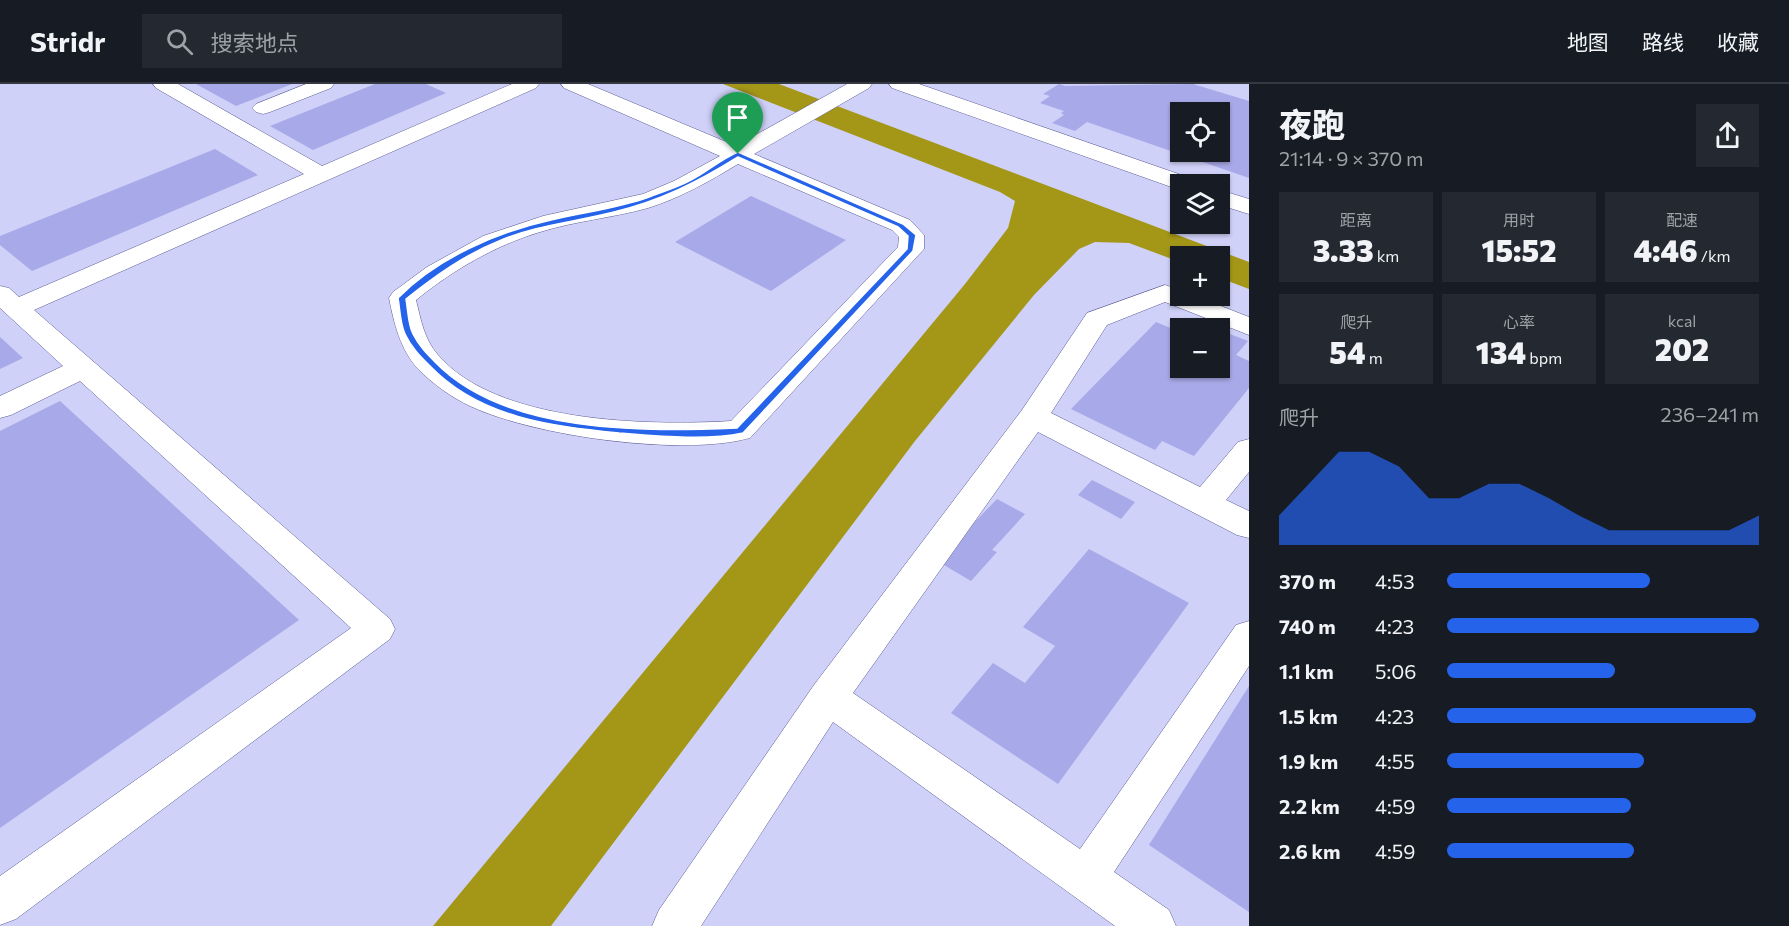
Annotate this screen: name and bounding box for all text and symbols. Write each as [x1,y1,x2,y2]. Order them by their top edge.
search box [142,14,562,68]
text: Stridr [30,24,106,58]
icon: search [163,25,196,58]
text: 搜索地点 [211,29,299,56]
text: 地图 [1567,29,1609,54]
text: 路线 [1642,29,1684,54]
text: 收藏 [1717,29,1759,54]
pin [712,92,763,154]
icon: arrive [721,101,754,134]
map controls [1170,102,1230,378]
button: locate [1170,102,1230,162]
text: 夜跑 [1279,103,1345,144]
button: share [1696,104,1759,167]
text: 21:14 · 9 × 370 m [1279,146,1424,170]
button: layers [1170,174,1230,234]
text: 距离 [1340,210,1372,229]
text: 用时 [1503,210,1535,229]
text: 配速 [1666,210,1698,229]
text: 3.33 [1313,231,1374,268]
text: 15:52 [1481,231,1557,268]
text: 4:46 [1633,231,1698,268]
button: + [1170,246,1230,306]
text: km [1374,246,1399,265]
text: /km [1698,246,1731,265]
text: kcal [1668,311,1696,330]
text: 爬升 [1340,312,1372,331]
text: 心率 [1503,312,1535,331]
button: − [1170,318,1230,378]
text: 202 [1655,330,1709,367]
text: 54 [1329,333,1366,370]
text: 134 [1476,333,1526,370]
text: m [1366,348,1383,367]
text: bpm [1526,348,1562,367]
text: 236–241 m [1661,402,1759,426]
text: 爬升 [1279,405,1319,429]
text: 370 m [1279,569,1336,593]
text: 4:53 [1375,569,1415,593]
text: 740 m [1279,614,1336,638]
text: 4:23 [1375,614,1414,638]
text: 1.1 km [1279,659,1334,683]
text: 5:06 [1375,659,1416,683]
text: 1.5 km [1279,704,1338,728]
text: 4:23 [1375,704,1414,728]
text: 1.9 km [1279,749,1338,773]
text: 4:55 [1375,749,1415,773]
text: 2.2 km [1279,794,1340,818]
text: 4:59 [1375,794,1415,818]
text: 2.6 km [1279,839,1340,863]
text: 4:59 [1375,839,1415,863]

